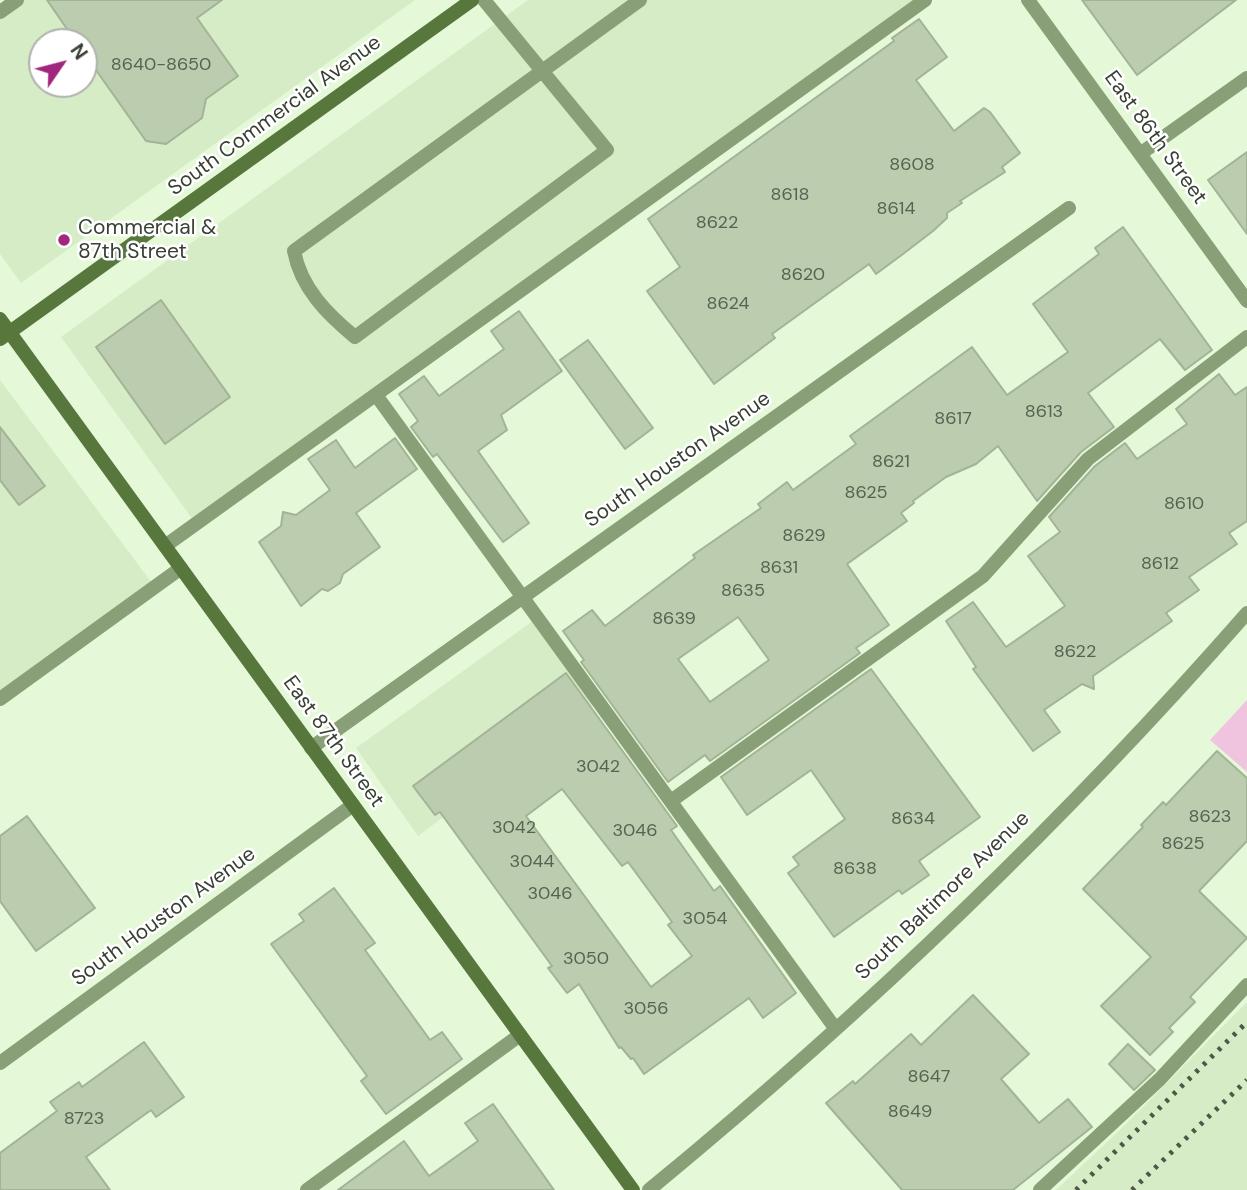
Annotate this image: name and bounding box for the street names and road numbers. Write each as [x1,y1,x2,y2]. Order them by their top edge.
street label: South Commercial Avenue [164,30,386,202]
street label: East 86th Street [1098,66,1212,210]
street label: South Houston Avenue [580,386,776,534]
street label: East 87th Street [277,671,389,813]
street label: South Baltimore Avenue [851,806,1035,986]
street label: South Houston Avenue [67,842,261,992]

